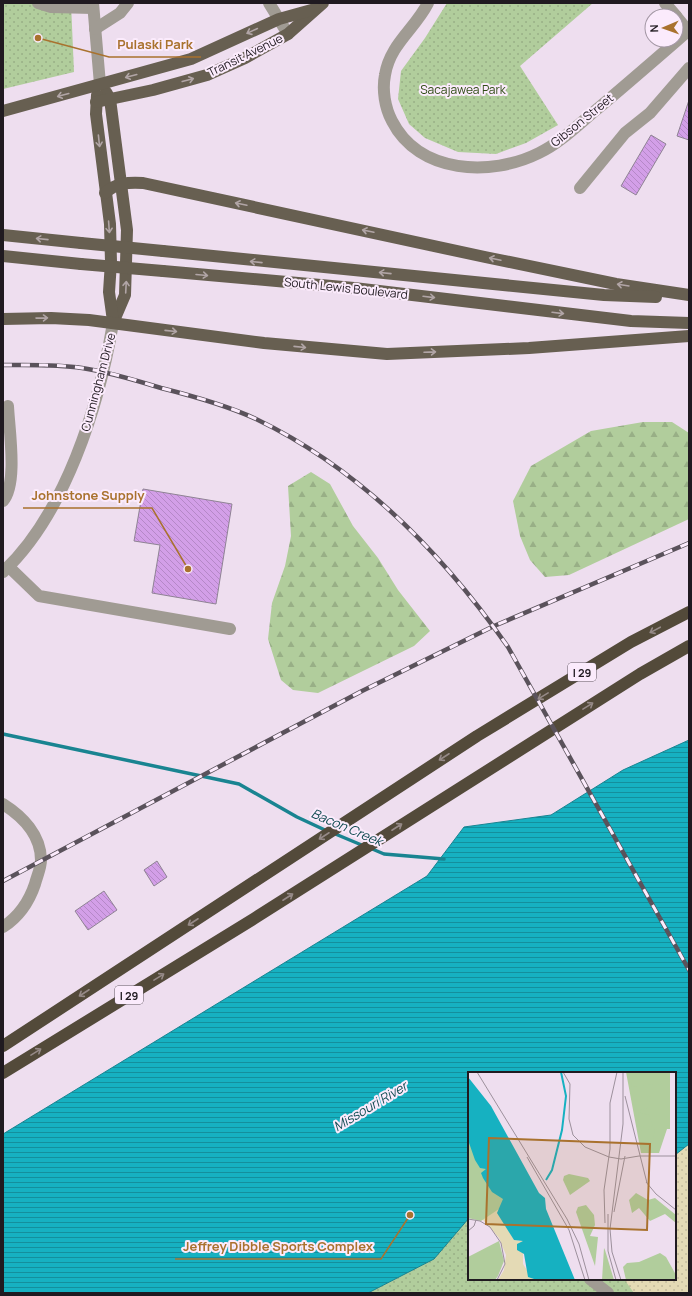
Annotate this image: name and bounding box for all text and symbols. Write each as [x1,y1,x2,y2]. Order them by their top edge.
north arrow [644,8,684,48]
text: N [646,24,661,33]
one-way arrow [246,28,258,35]
street label: Transit Avenue [204,29,286,81]
callout: Pulaski Park [109,32,201,57]
text: Pulaski Park [117,35,194,53]
one-way arrow [124,73,137,81]
one-way arrow [181,76,194,83]
park label: Sacajawea Park [420,81,507,98]
street label: Gibson Street [547,89,617,151]
one-way arrow [56,91,69,99]
one-way arrow [95,134,102,147]
one-way arrow [235,200,248,208]
one-way arrow [106,220,113,233]
one-way arrow [362,227,375,235]
one-way arrow [36,235,49,242]
one-way arrow [489,255,502,263]
one-way arrow [250,258,263,265]
one-way arrow [379,270,392,277]
one-way arrow [195,271,208,278]
street label: South Lewis Boulevard [283,273,409,303]
one-way arrow [122,281,129,294]
one-way arrow [617,281,630,289]
one-way arrow [422,293,435,301]
one-way arrow [551,309,564,317]
one-way arrow [35,314,48,322]
one-way arrow [164,328,177,335]
street label: Cunningham Drive [77,331,119,433]
one-way arrow [293,343,306,350]
one-way arrow [423,348,436,356]
callout: Johnstone Supply [23,483,152,508]
text: Johnstone Supply [31,486,145,504]
one-way arrow [649,627,661,634]
road number: I 29 [568,663,596,681]
one-way arrow [538,692,549,700]
one-way arrow [582,702,593,710]
one-way arrow [439,753,450,761]
water label: Bacon Creek [309,804,388,851]
one-way arrow [391,822,403,830]
one-way arrow [319,832,330,840]
one-way arrow [282,892,293,901]
one-way arrow [187,917,198,926]
one-way arrow [153,972,165,980]
road number: I 29 [115,986,143,1004]
one-way arrow [79,989,90,997]
one-way arrow [30,1048,42,1056]
inset map [468,1072,676,1280]
water label: Missouri River [330,1076,412,1135]
callout: Jeffrey Dibble Sports Complex [175,1234,381,1259]
text: Jeffrey Dibble Sports Complex [183,1237,374,1255]

